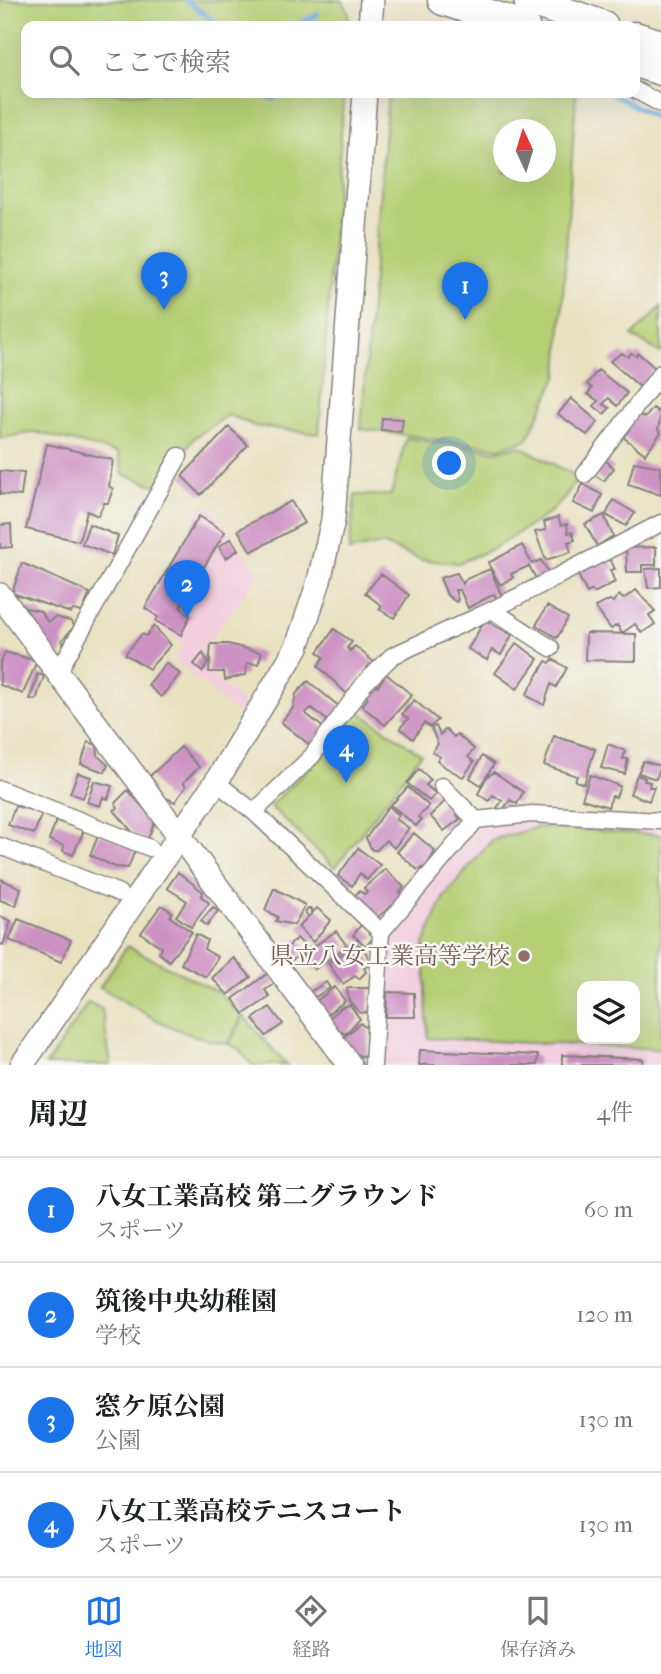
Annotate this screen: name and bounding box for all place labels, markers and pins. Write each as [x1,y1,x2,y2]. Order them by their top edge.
pin: 3 [141,252,187,310]
pin: 1 [442,262,488,320]
pin: 2 [164,560,210,618]
pin: 4 [323,725,369,783]
place label: 県立八女工業高等学校 [270,942,510,970]
marker: 県立八女工業高等学校 [516,948,532,964]

